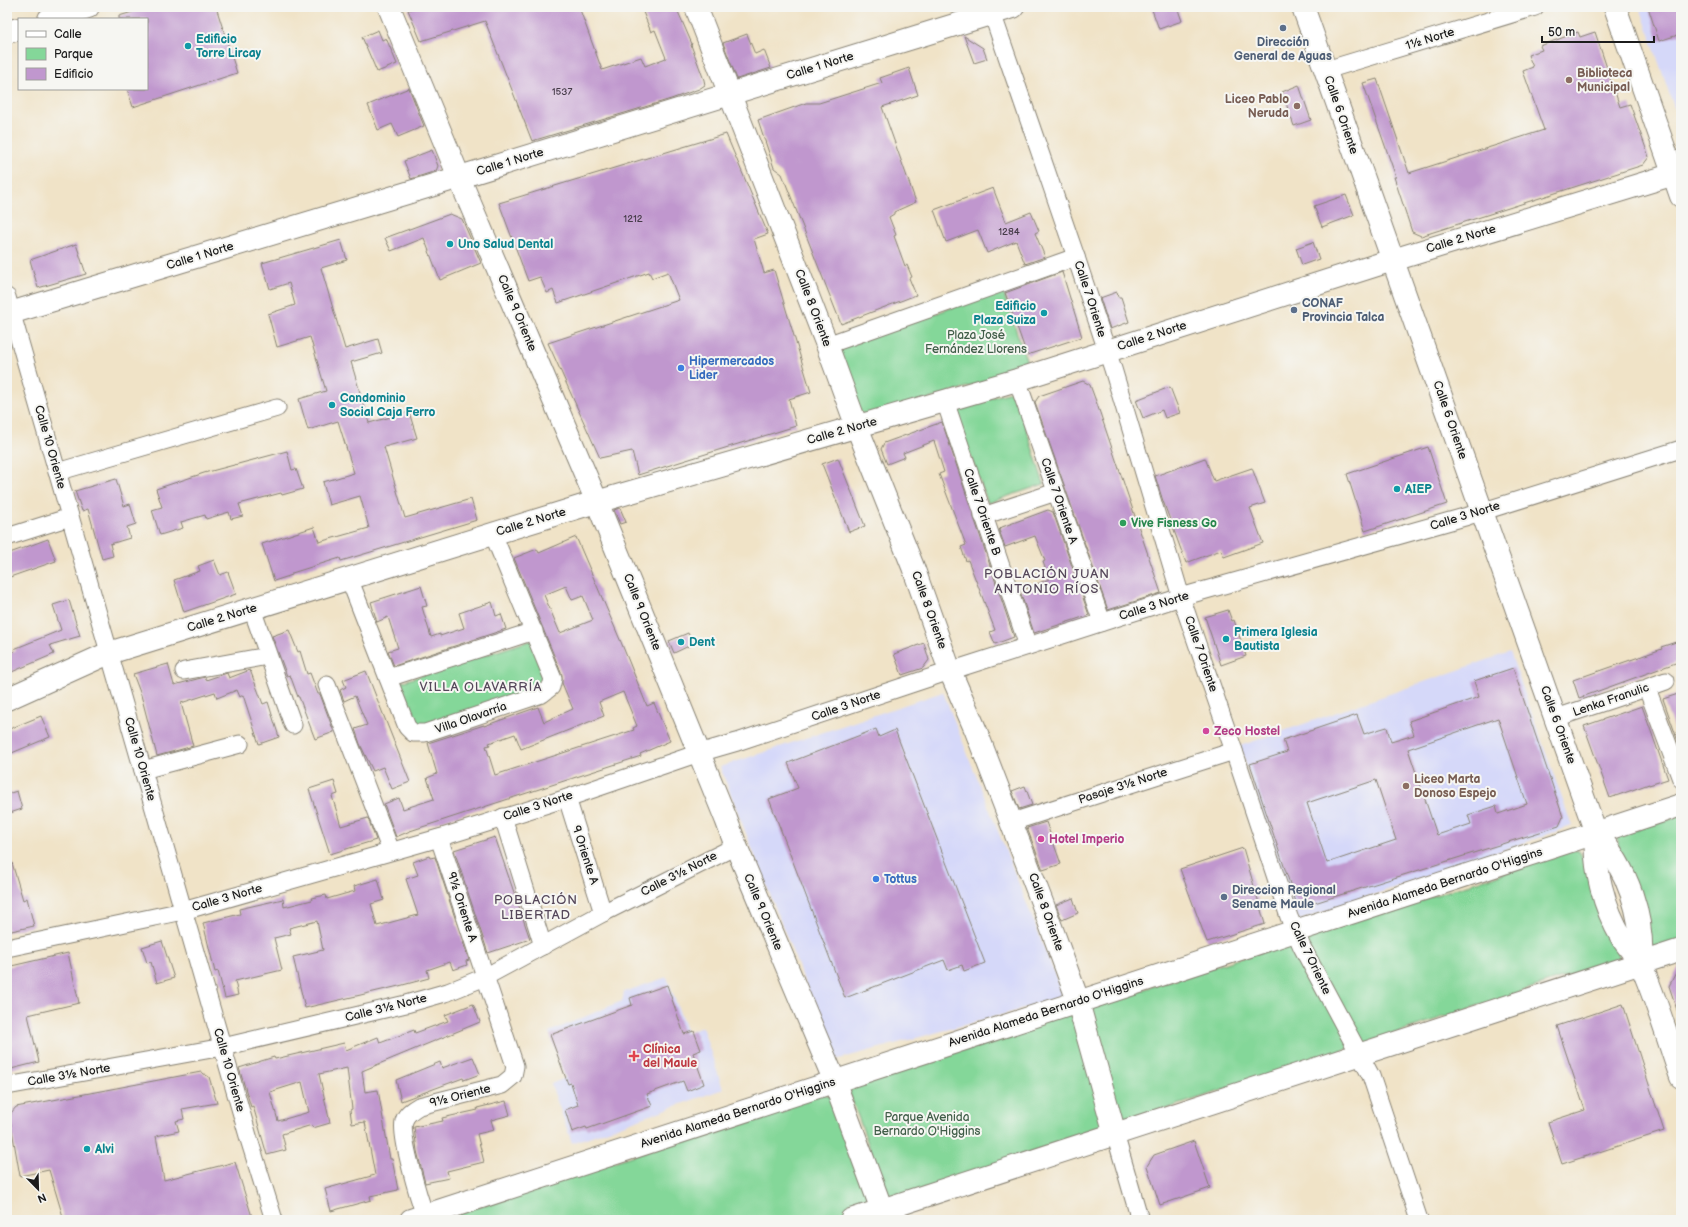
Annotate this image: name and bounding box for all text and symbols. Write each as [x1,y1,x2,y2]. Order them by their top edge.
legend [18,18,148,90]
scale bar [1542,18,1654,44]
marker: Dirección General de Aguas [1278,23,1288,33]
street label: 1½ Norte [1404,25,1456,53]
text: 50 m [1548,25,1575,40]
text: Calle [54,27,82,42]
place label: Edificio Torre Lircay [196,32,262,61]
place label: Dirección General de Aguas [1234,35,1332,64]
marker: Edificio Torre Lircay [183,41,193,51]
text: Parque [54,47,93,62]
street label: Calle 1 Norte [785,49,855,83]
place label: Biblioteca Municipal [1577,66,1633,95]
text: Edificio [54,67,94,82]
street label: Calle 6 Oriente [1321,74,1361,156]
marker: Biblioteca Municipal [1564,75,1574,85]
house number: 1537 [552,86,572,98]
place label: Liceo Pablo Neruda [1225,92,1289,121]
marker: Liceo Pablo Neruda [1292,101,1302,111]
street label: Calle 1 Norte [475,145,545,179]
house number: 1212 [623,213,643,225]
street label: Calle 2 Norte [1424,221,1498,257]
house number: 1284 [998,226,1020,238]
place label: Uno Salud Dental [458,237,553,252]
street label: Calle 1 Norte [165,239,235,273]
marker: Uno Salud Dental [445,239,455,249]
street label: Calle 7 Oriente [1071,259,1109,339]
street label: Calle 8 Oriente [791,267,835,349]
street label: Calle 9 Oriente [494,272,540,354]
place label: CONAF Provincia Talca [1302,296,1385,325]
place label: Edificio Plaza Suiza [973,299,1036,328]
marker: CONAF Provincia Talca [1289,305,1299,315]
marker: Edificio Plaza Suiza [1039,308,1049,318]
street label: Calle 2 Norte [1115,318,1189,354]
park label: Plaza José Fernández Llorens [925,328,1027,357]
place label: Hipermercados Lider [689,354,774,383]
marker: Hipermercados Lider [676,363,686,373]
street label: Calle 6 Oriente [1430,379,1470,461]
place label: Condominio Social Caja Ferro [340,391,436,420]
marker: Condominio Social Caja Ferro [327,400,337,410]
street label: Calle 10 Oriente [31,403,69,491]
street label: Calle 2 Norte [805,414,879,448]
street label: Calle 7 Oriente A [1037,456,1081,547]
street label: Calle 7 Oriente B [960,466,1004,558]
place label: AIEP [1404,482,1432,497]
marker: AIEP [1392,484,1402,494]
street label: Calle 3 Norte [1428,498,1502,534]
street label: Calle 2 Norte [494,504,568,540]
place label: Vive Fisness Go [1131,516,1217,531]
marker: Vive Fisness Go [1118,518,1128,528]
district label: POBLACIÓN JUAN ANTONIO RÍOS [984,565,1110,597]
street label: Calle 8 Oriente [908,569,950,651]
street label: Calle 9 Oriente [620,571,664,653]
street label: Calle 3 Norte [1117,588,1191,624]
street label: Calle 2 Norte [185,600,259,636]
street label: Calle 7 Oriente [1181,614,1221,694]
place label: Primera Iglesia Bautista [1234,625,1318,654]
marker: Primera Iglesia Bautista [1221,634,1231,644]
place label: Dent [689,635,715,650]
marker: Dent [676,637,686,647]
district label: VILLA OLAVARRÍA [419,678,543,695]
street label: Lenka Franulic [1571,680,1651,720]
street label: Calle 6 Oriente [1537,684,1579,766]
street label: Calle 3 Norte [809,687,883,725]
street label: Villa Olavarría [433,699,509,737]
street label: Calle 10 Oriente [121,715,159,803]
place label: Zeco Hostel [1214,724,1280,739]
marker: Zeco Hostel [1201,726,1211,736]
street label: Pasaje 3½ Norte [1077,765,1169,807]
place label: Liceo Marta Donoso Espejo [1414,772,1496,801]
marker: Liceo Marta Donoso Espejo [1401,781,1411,791]
street label: Calle 3 Norte [501,788,575,824]
street label: 9 Oriente A [568,824,602,887]
place label: Hotel Imperio [1049,832,1125,847]
marker: Hotel Imperio [1036,834,1046,844]
street label: Avenida Alameda Bernardo O'Higgins [1346,844,1544,922]
street label: Calle 3½ Norte [638,848,720,900]
street label: 9½ Oriente A [444,870,481,945]
street label: Calle 9 Oriente [740,871,786,953]
street label: Calle 8 Oriente [1025,871,1067,953]
place label: Tottus [884,872,917,887]
marker: Tottus [871,874,881,884]
street label: Calle 3 Norte [190,881,264,915]
place label: Direccion Regional Sename Maule [1232,883,1336,912]
district label: POBLACIÓN LIBERTAD [494,891,578,923]
marker: Direccion Regional Sename Maule [1219,892,1229,902]
street label: Calle 7 Oriente [1286,919,1334,997]
street label: Avenida Alameda Bernardo O'Higgins [947,973,1145,1051]
street label: Calle 3½ Norte [344,991,428,1025]
street label: Calle 10 Oriente [210,1026,248,1114]
place label: Clínica del Maule [643,1042,697,1071]
marker: Clínica del Maule [628,1050,640,1062]
street label: Calle 3½ Norte [26,1060,112,1090]
street label: Avenida Alameda Bernardo O'Higgins [639,1074,837,1152]
street label: 9½ Oriente [428,1081,492,1111]
park label: Parque Avenida Bernardo O'Higgins [873,1110,981,1139]
place label: Alvi [94,1142,114,1157]
marker: Alvi [82,1144,92,1154]
north arrow [18,1169,58,1209]
text: N [35,1190,48,1205]

